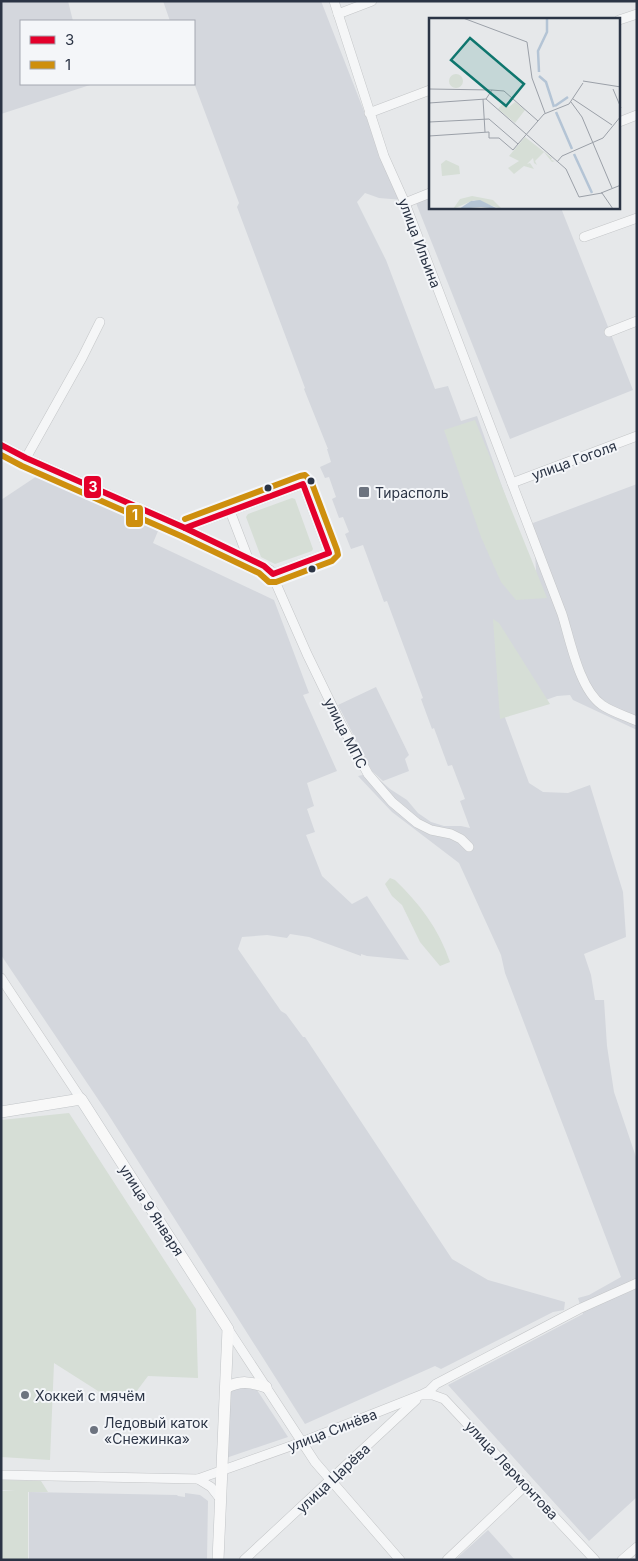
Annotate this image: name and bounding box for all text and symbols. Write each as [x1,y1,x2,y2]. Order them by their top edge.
inset map [429,18,620,209]
legend [20,20,195,85]
text: 3 [65,30,74,49]
text: 1 [65,55,71,74]
street label: улица Ильина [395,196,445,290]
street label: улица Гоголя [529,437,619,483]
line badge: 3 [83,475,102,499]
unlabelled marker [306,476,316,486]
text: 3 [88,478,98,495]
unlabelled marker [263,483,273,493]
place label: Тирасполь [375,484,449,501]
marker: Тирасполь [357,485,371,499]
line badge: 1 [125,504,144,528]
text: 1 [132,506,138,523]
unlabelled marker [307,564,317,574]
street label: улица МПС [321,695,371,771]
street label: улица 9 Января [116,1161,188,1259]
place label: Хоккей с мячём [35,1387,145,1404]
marker: Хоккей с мячём [19,1389,31,1401]
street label: улица Синёва [285,1405,379,1455]
place label: Ледовый каток «Снежинка» [104,1414,208,1447]
street label: улица Лермонтова [462,1417,562,1523]
marker: Ледовый каток «Снежинка» [88,1424,100,1436]
street label: улица Царёва [293,1440,373,1516]

